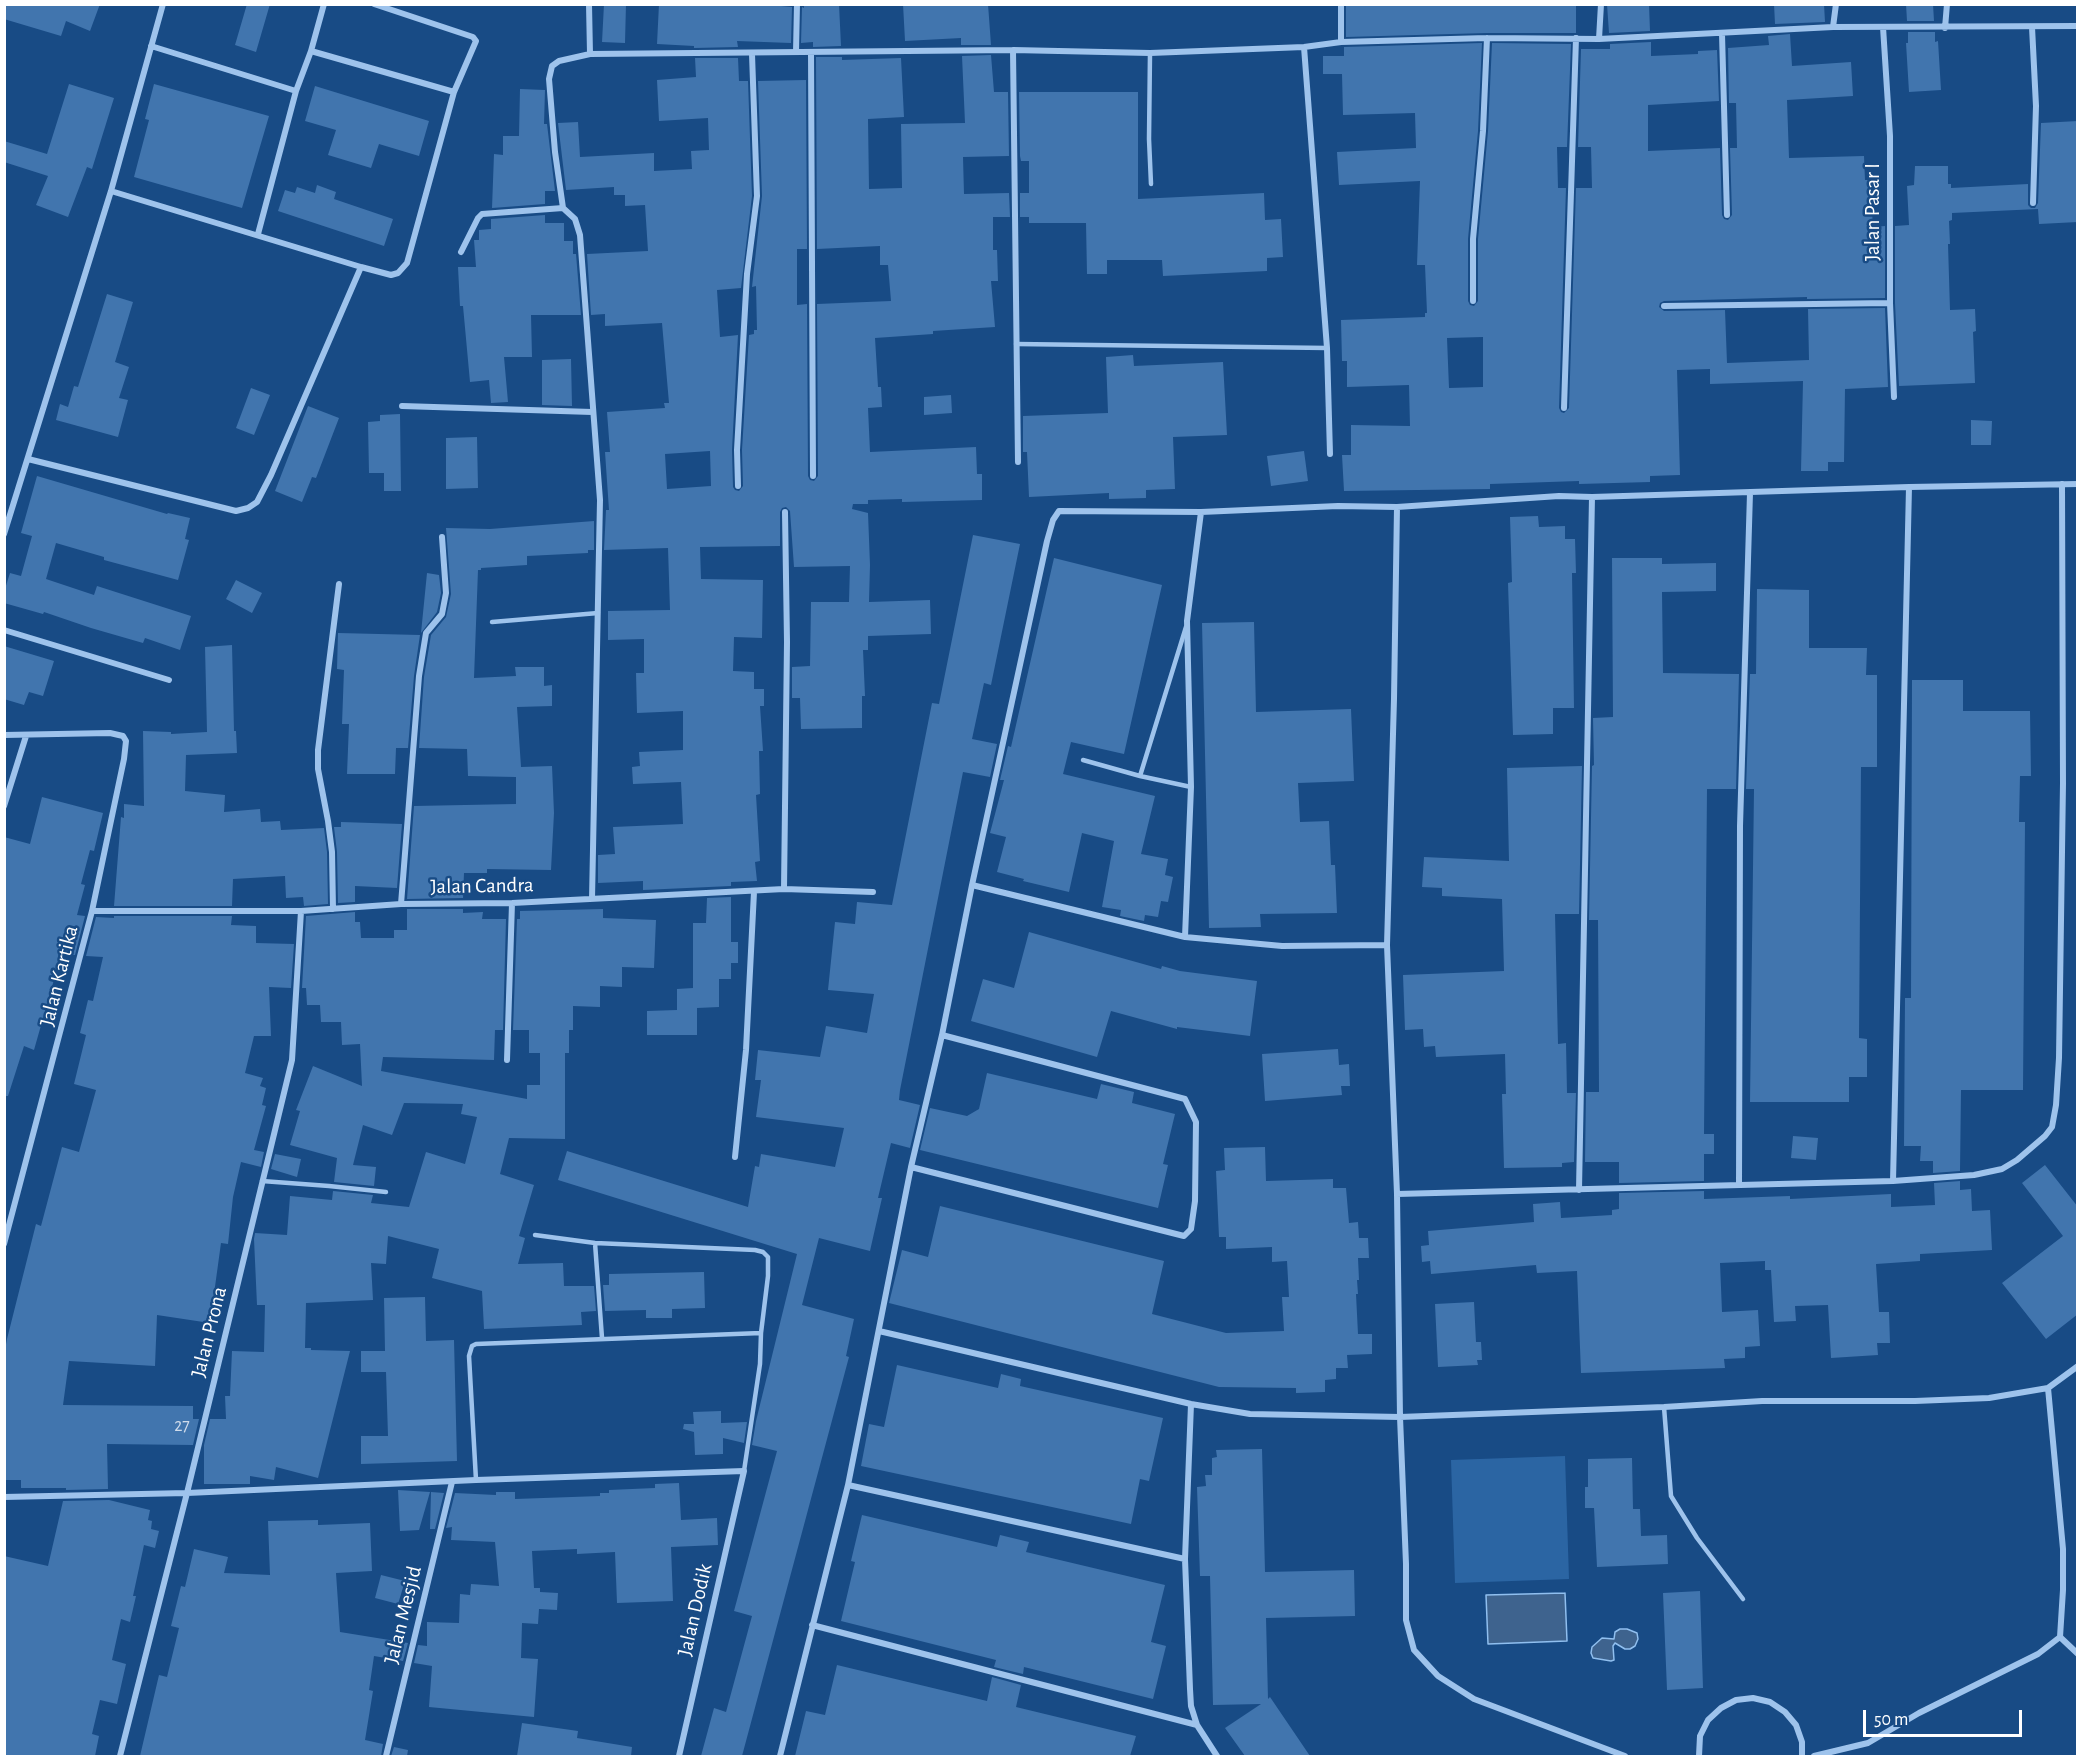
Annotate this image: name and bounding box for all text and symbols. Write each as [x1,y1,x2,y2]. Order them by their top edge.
street label: Jalan Pasar I [1860,163,1886,261]
street label: Jalan Candra [430,873,534,899]
street label: Jalan Kartika [34,923,84,1029]
street label: Jalan Prona [186,1284,232,1380]
house number: 27 [174,1415,190,1437]
street label: Jalan Dodik [672,1561,718,1659]
street label: Jalan Mesjid [379,1563,427,1667]
scale bar [1866,1698,2025,1736]
text: 50 m [1874,1711,1908,1729]

